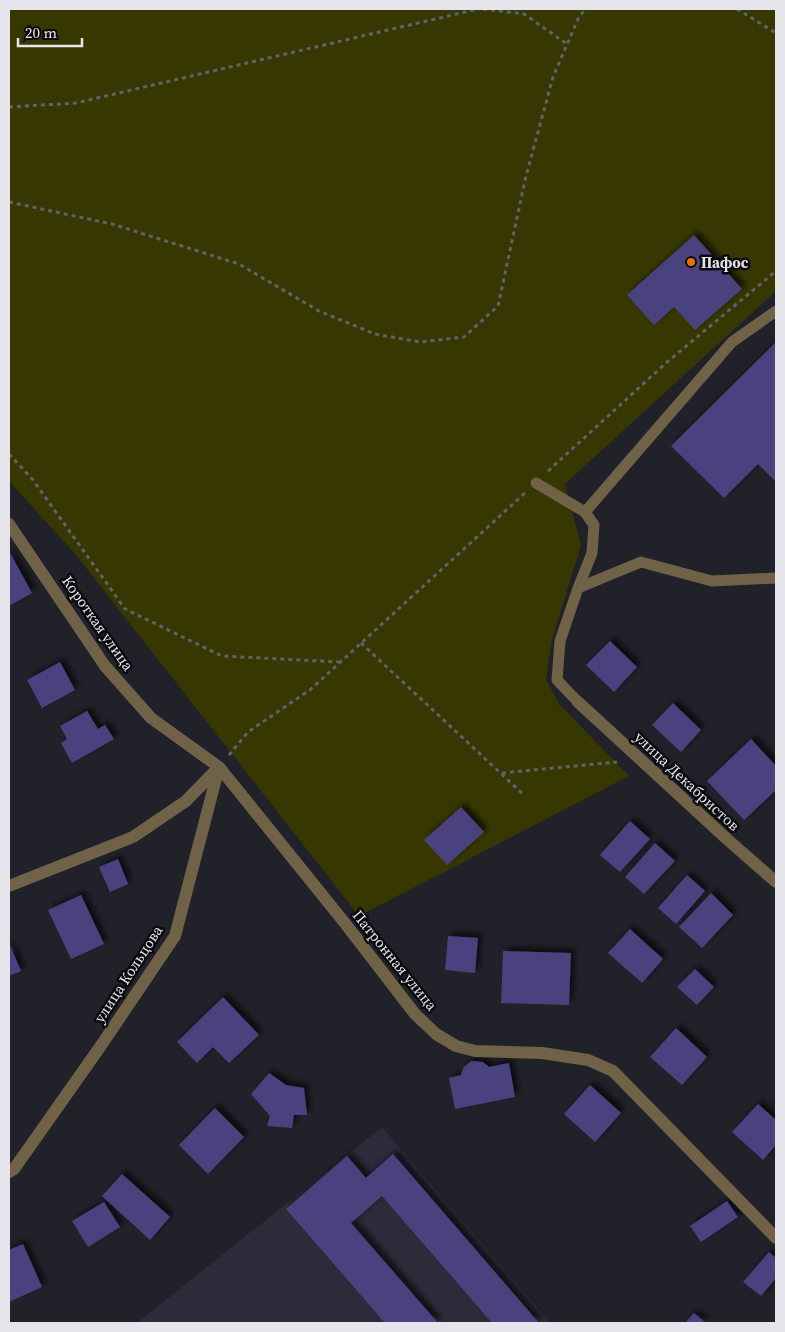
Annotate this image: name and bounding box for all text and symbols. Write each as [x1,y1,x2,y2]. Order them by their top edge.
scale bar [18,15,81,47]
text: 20 m [25,22,57,43]
place label: Пафос [701,252,749,273]
marker: Пафос [685,256,697,268]
street label: Короткая улица [57,571,139,675]
street label: улица Декабристов [630,727,744,836]
street label: Патронная улица [348,905,442,1015]
street label: улица Кольцова [89,921,168,1027]

